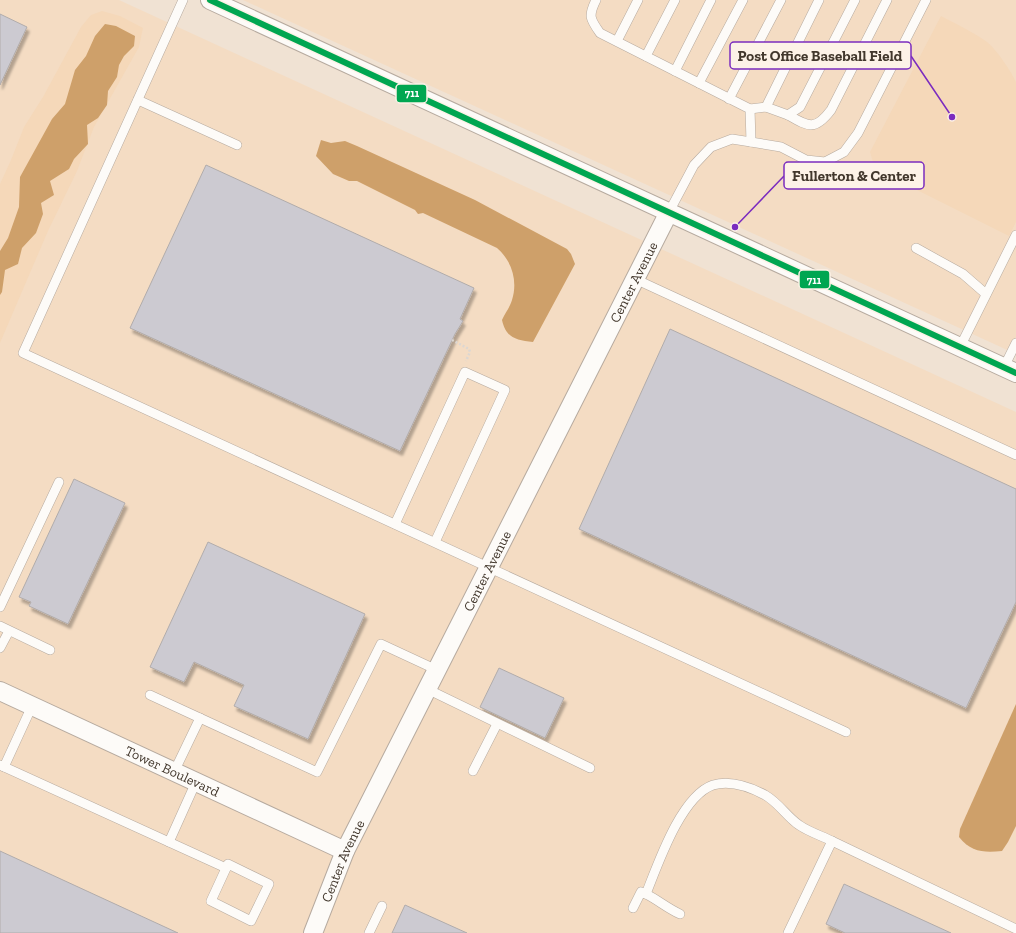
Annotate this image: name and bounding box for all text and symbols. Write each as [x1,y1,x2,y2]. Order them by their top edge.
callout: Post Office Baseball Field [730,42,911,69]
text: Post Office Baseball Field [738,47,903,65]
line badge: 711 [396,84,427,103]
text: 711 [405,87,420,100]
callout: Fullerton & Center [784,162,924,189]
text: Fullerton & Center [792,167,916,185]
street label: Center Avenue [606,239,662,325]
line badge: 711 [799,270,830,289]
text: 711 [807,274,822,287]
street label: Center Avenue [460,528,515,614]
street label: Tower Boulevard [122,742,222,801]
street label: Center Avenue [318,817,369,905]

